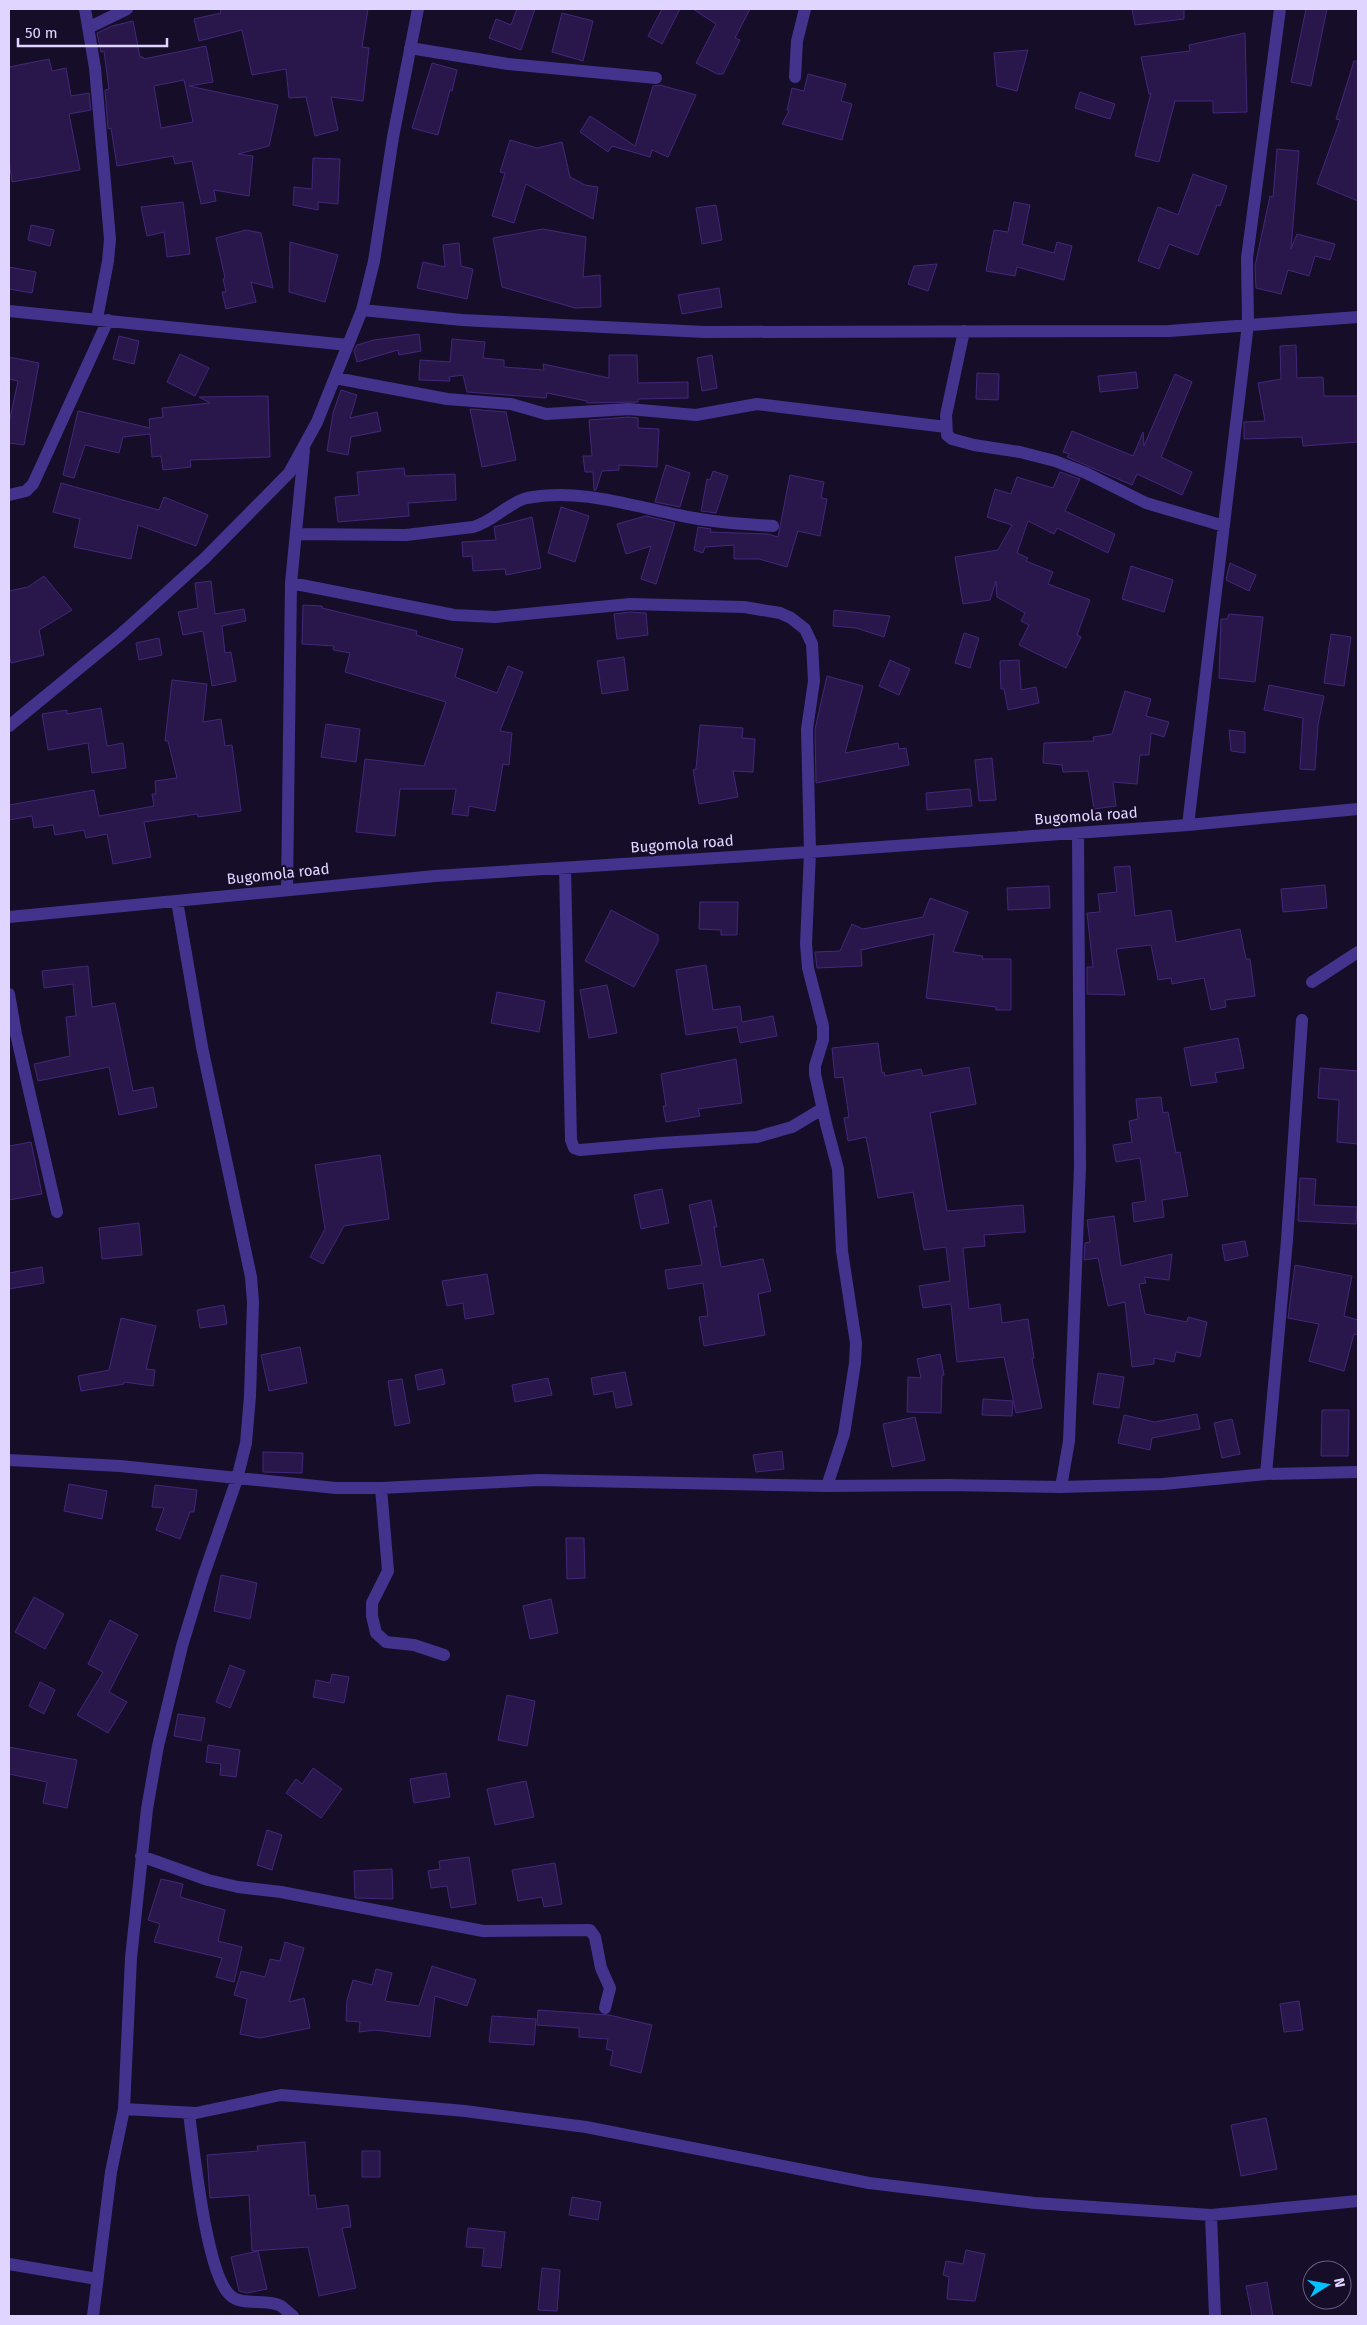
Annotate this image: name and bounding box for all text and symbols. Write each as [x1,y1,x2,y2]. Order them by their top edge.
scale bar [18,15,166,47]
text: 50 m [25,24,58,42]
street label: Bugomola road [1034,803,1138,829]
street label: Bugomola road [630,831,734,857]
street label: Bugomola road [226,860,330,888]
north arrow [1302,2260,1352,2310]
text: N [1330,2276,1349,2289]

